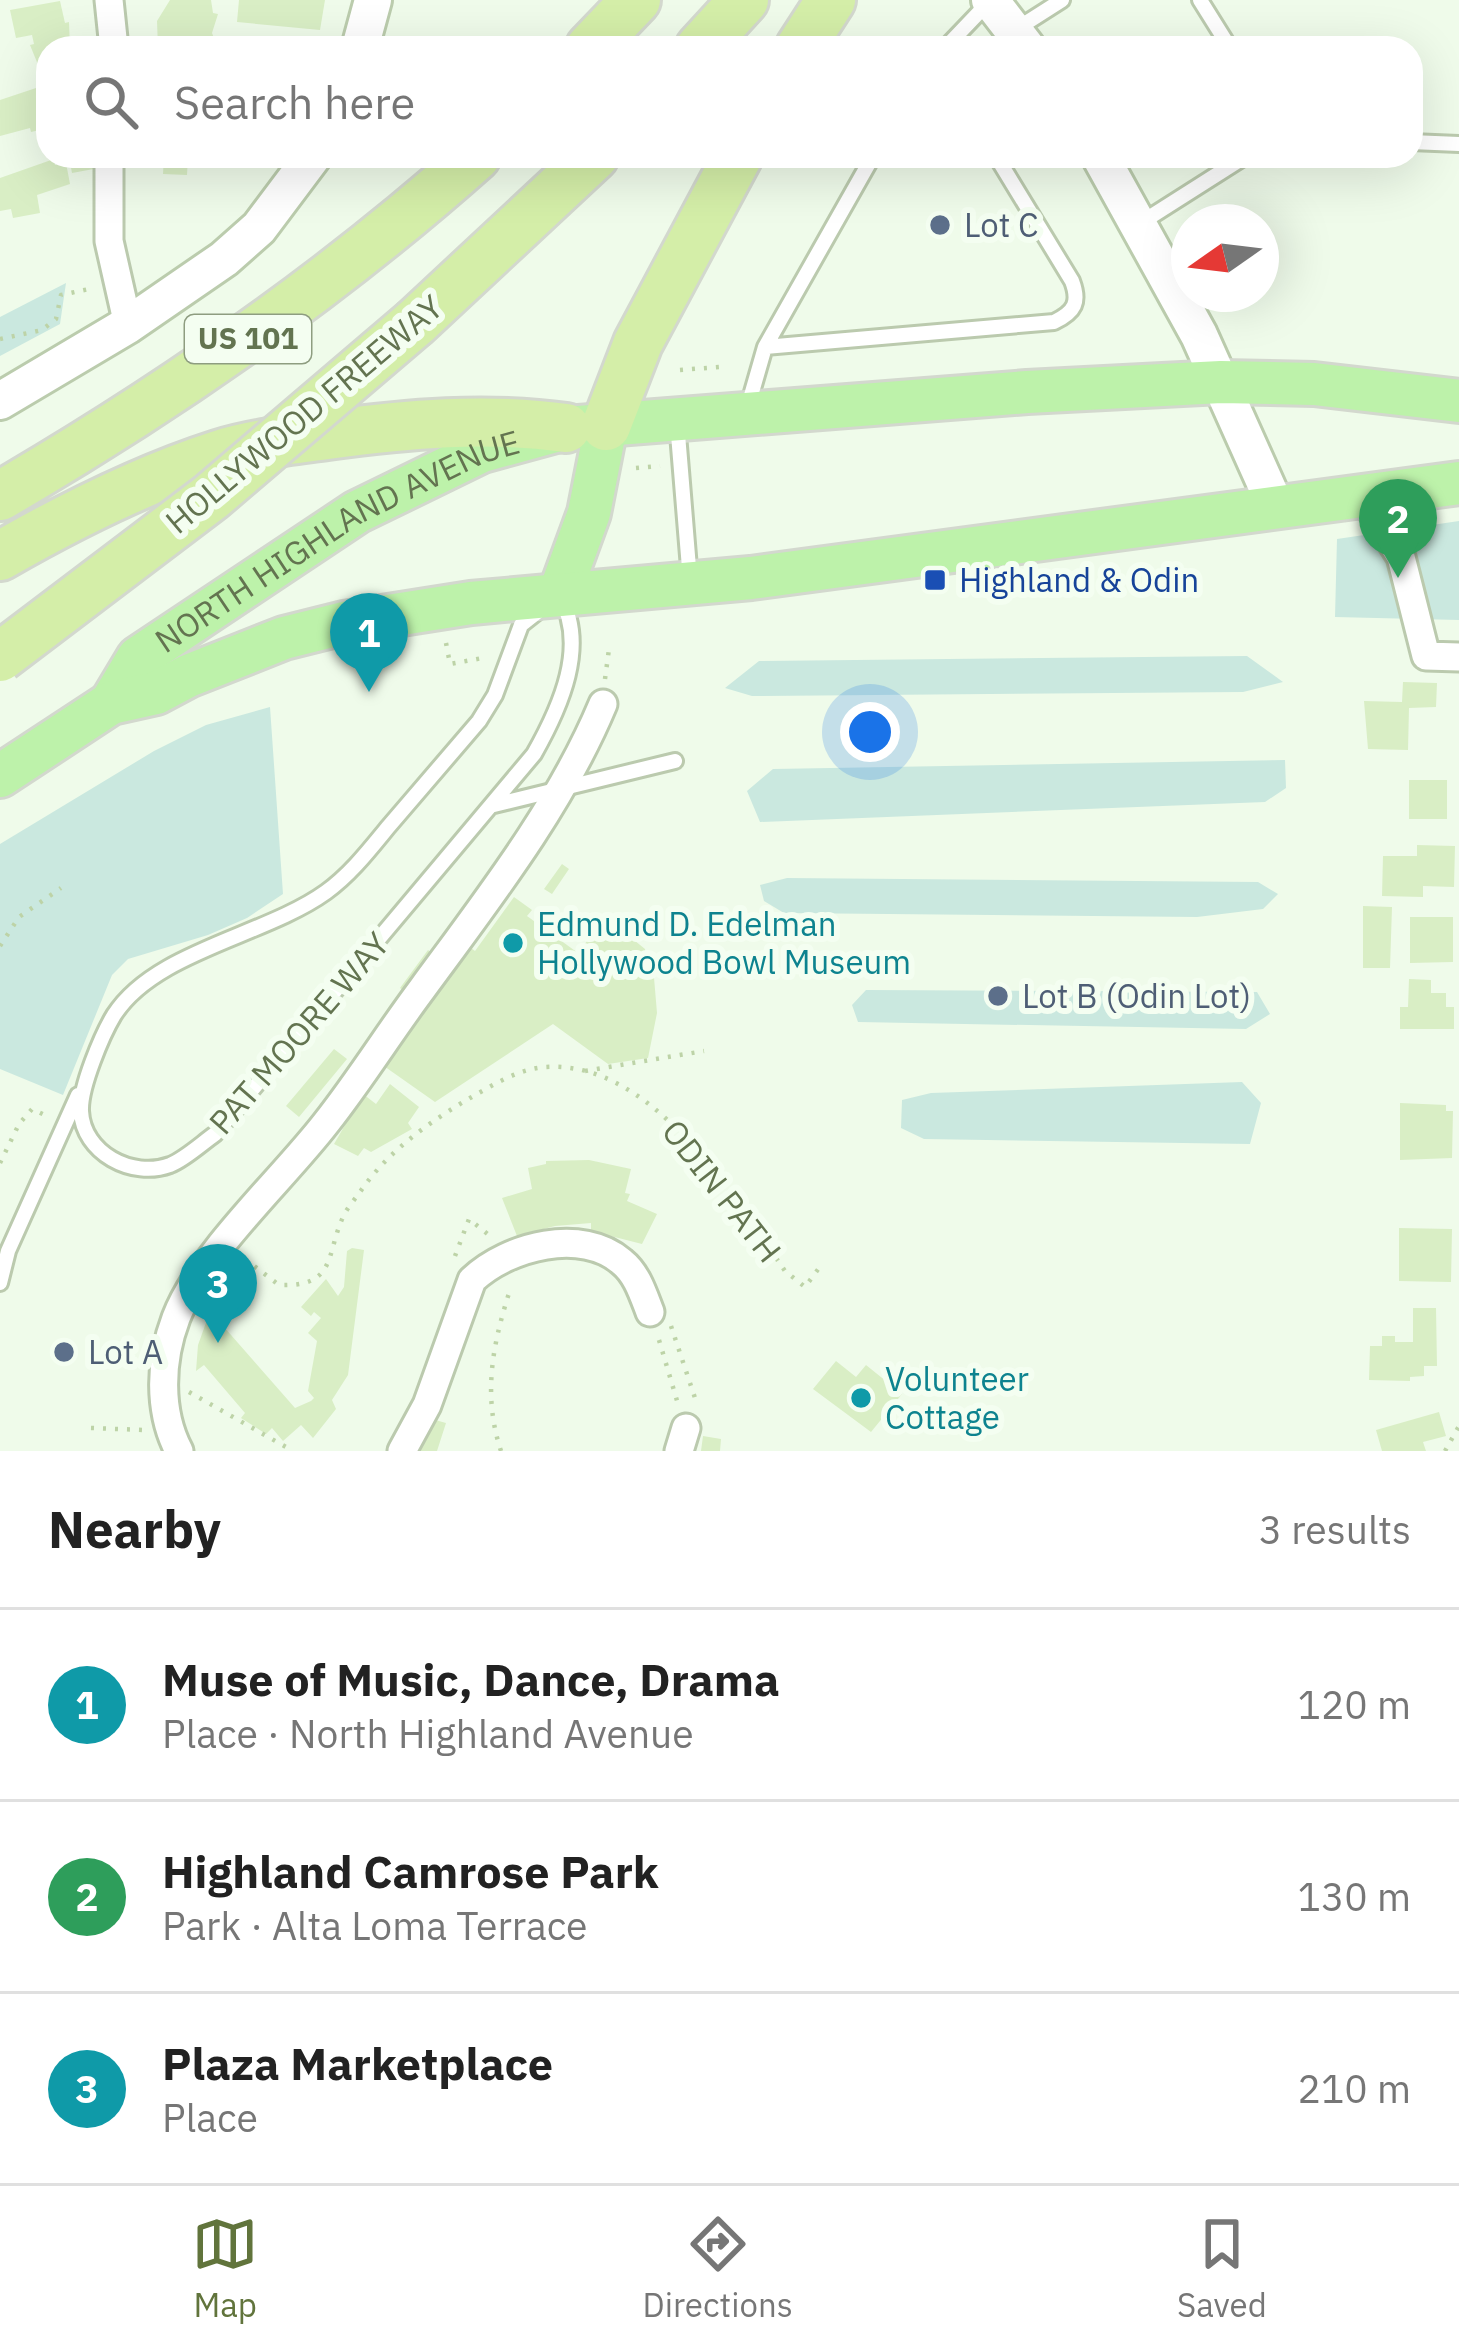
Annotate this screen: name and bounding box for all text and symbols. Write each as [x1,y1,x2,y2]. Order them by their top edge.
search box [36,36,1423,168]
icon: search [78,69,144,135]
text: Search here [174,73,415,131]
place label: Lot C [964,203,1039,246]
north arrow [1171,204,1279,312]
marker: Lot C [927,212,953,238]
street label: HOLLYWOOD FREEWAY [156,285,452,542]
road number: US 101 [185,315,311,363]
street label: NORTH HIGHLAND AVENUE [146,420,524,662]
pin: 2 [1359,479,1437,578]
place label: Highland & Odin [959,558,1199,601]
marker: Highland & Odin [922,567,948,593]
pin: 1 [330,593,408,692]
your location [840,702,900,762]
place label: Edmund D. Edelman Hollywood Bowl Museum [537,902,911,983]
street label: PAT MOORE WAY [199,922,398,1143]
marker: Edmund D. Edelman Hollywood Bowl Museum [500,930,526,956]
place label: Lot B (Odin Lot) [1022,974,1251,1017]
marker: Lot B (Odin Lot) [985,983,1011,1009]
street label: ODIN PATH [653,1111,792,1271]
pin: 3 [179,1244,257,1343]
place label: Lot A [88,1330,163,1373]
marker: Lot A [51,1339,77,1365]
place label: Volunteer Cottage [885,1357,1029,1438]
marker: Volunteer Cottage [848,1385,874,1411]
text: Nearby [48,1496,221,1562]
text: 3 results [1259,1504,1411,1555]
text: Muse of Music, Dance, Drama [162,1650,780,1708]
text: 1 [75,1679,99,1730]
text: 120 m [1298,1679,1411,1730]
text: Place · North Highland Avenue [162,1708,694,1759]
text: Highland Camrose Park [162,1842,659,1900]
text: 2 [75,1871,99,1922]
text: 130 m [1298,1871,1411,1922]
text: Park · Alta Loma Terrace [162,1900,588,1951]
text: Plaza Marketplace [162,2034,553,2092]
text: 3 [75,2063,99,2114]
text: 210 m [1298,2063,1411,2114]
text: Place [162,2092,258,2143]
tab: Map [192,2211,258,2326]
tab: Directions [643,2211,793,2326]
tab: Saved [1177,2211,1267,2326]

